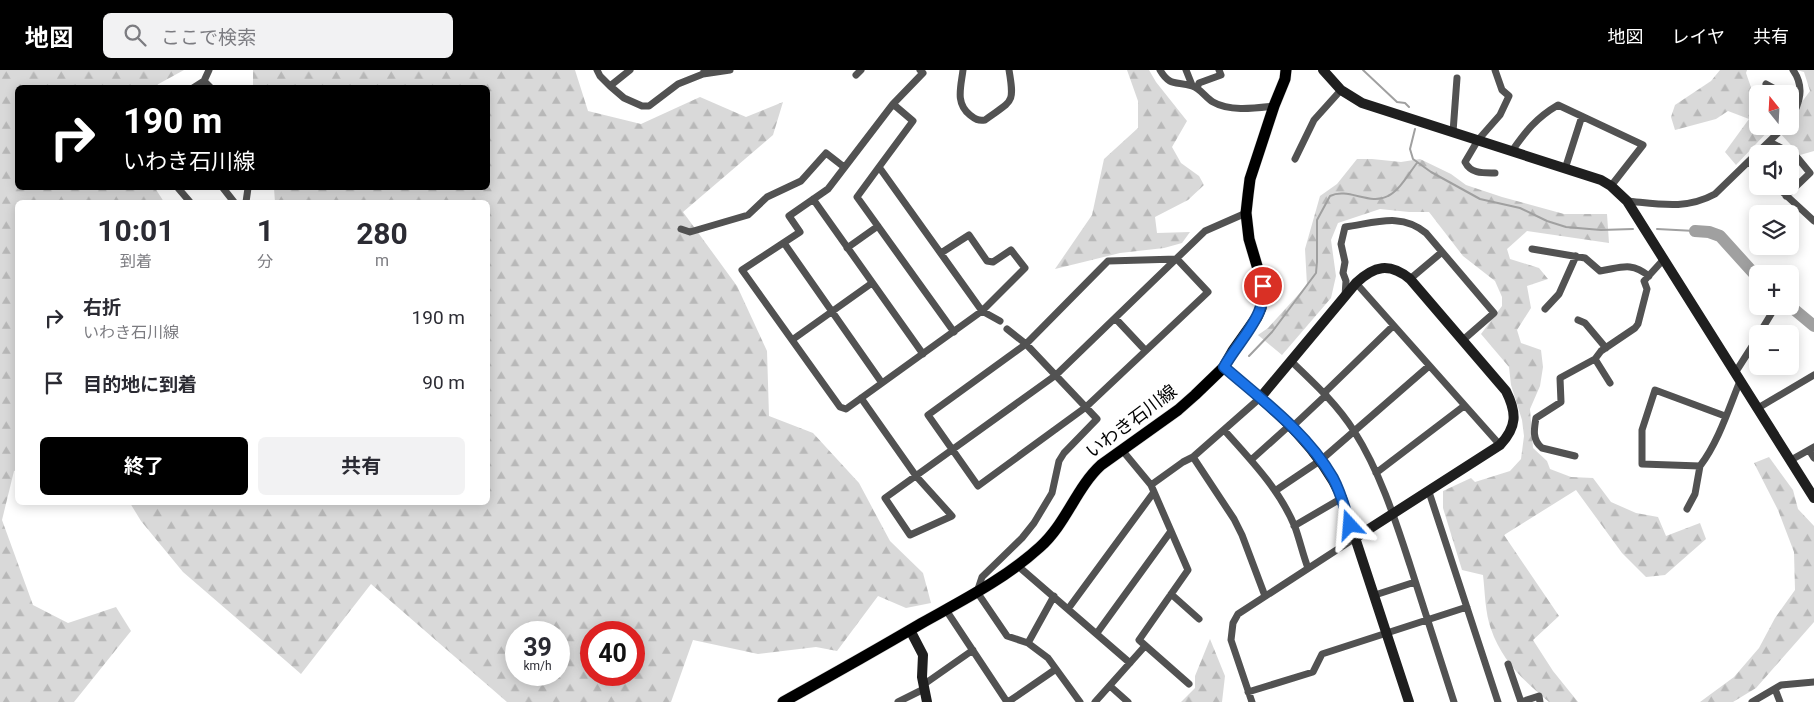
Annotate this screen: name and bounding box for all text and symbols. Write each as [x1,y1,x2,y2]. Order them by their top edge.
search box [103,13,453,58]
icon: search [121,21,149,49]
text: 地図 [25,24,73,52]
text: ここで検索 [161,26,256,49]
text: 地図 [1608,26,1644,47]
text: レイヤ [1672,26,1725,47]
text: 共有 [1753,26,1789,47]
north arrow [1749,85,1799,135]
map controls [1749,85,1799,375]
text: 190 m [123,101,222,142]
icon: right [40,105,105,170]
button: sound [1749,145,1799,195]
text: いわき石川線 [123,149,255,174]
button: layers [1749,205,1799,255]
text: 10:01 [97,213,175,248]
text: 1 [257,213,274,248]
text: 280 [356,216,408,251]
text: m [375,251,389,270]
text: 到着 [120,252,152,271]
text: 分 [257,252,273,271]
pin [1242,265,1284,307]
button: + [1749,265,1799,315]
icon: arrive [1249,272,1277,300]
text: 右折 [83,296,121,319]
icon: right [40,304,68,332]
text: 190 m [412,306,465,329]
text: いわき石川線 [83,323,179,342]
button: − [1749,325,1799,375]
icon: arrive [40,369,68,397]
text: 90 m [422,371,465,394]
text: 目的地に到着 [83,373,197,396]
street label: いわき石川線 [1082,380,1180,462]
button: 終了 [40,437,248,495]
button: 共有 [258,437,465,495]
position arrow [1323,498,1375,550]
speed limit sign: 40 [580,621,645,686]
text: 39 [523,633,552,662]
text: km/h [523,659,552,673]

